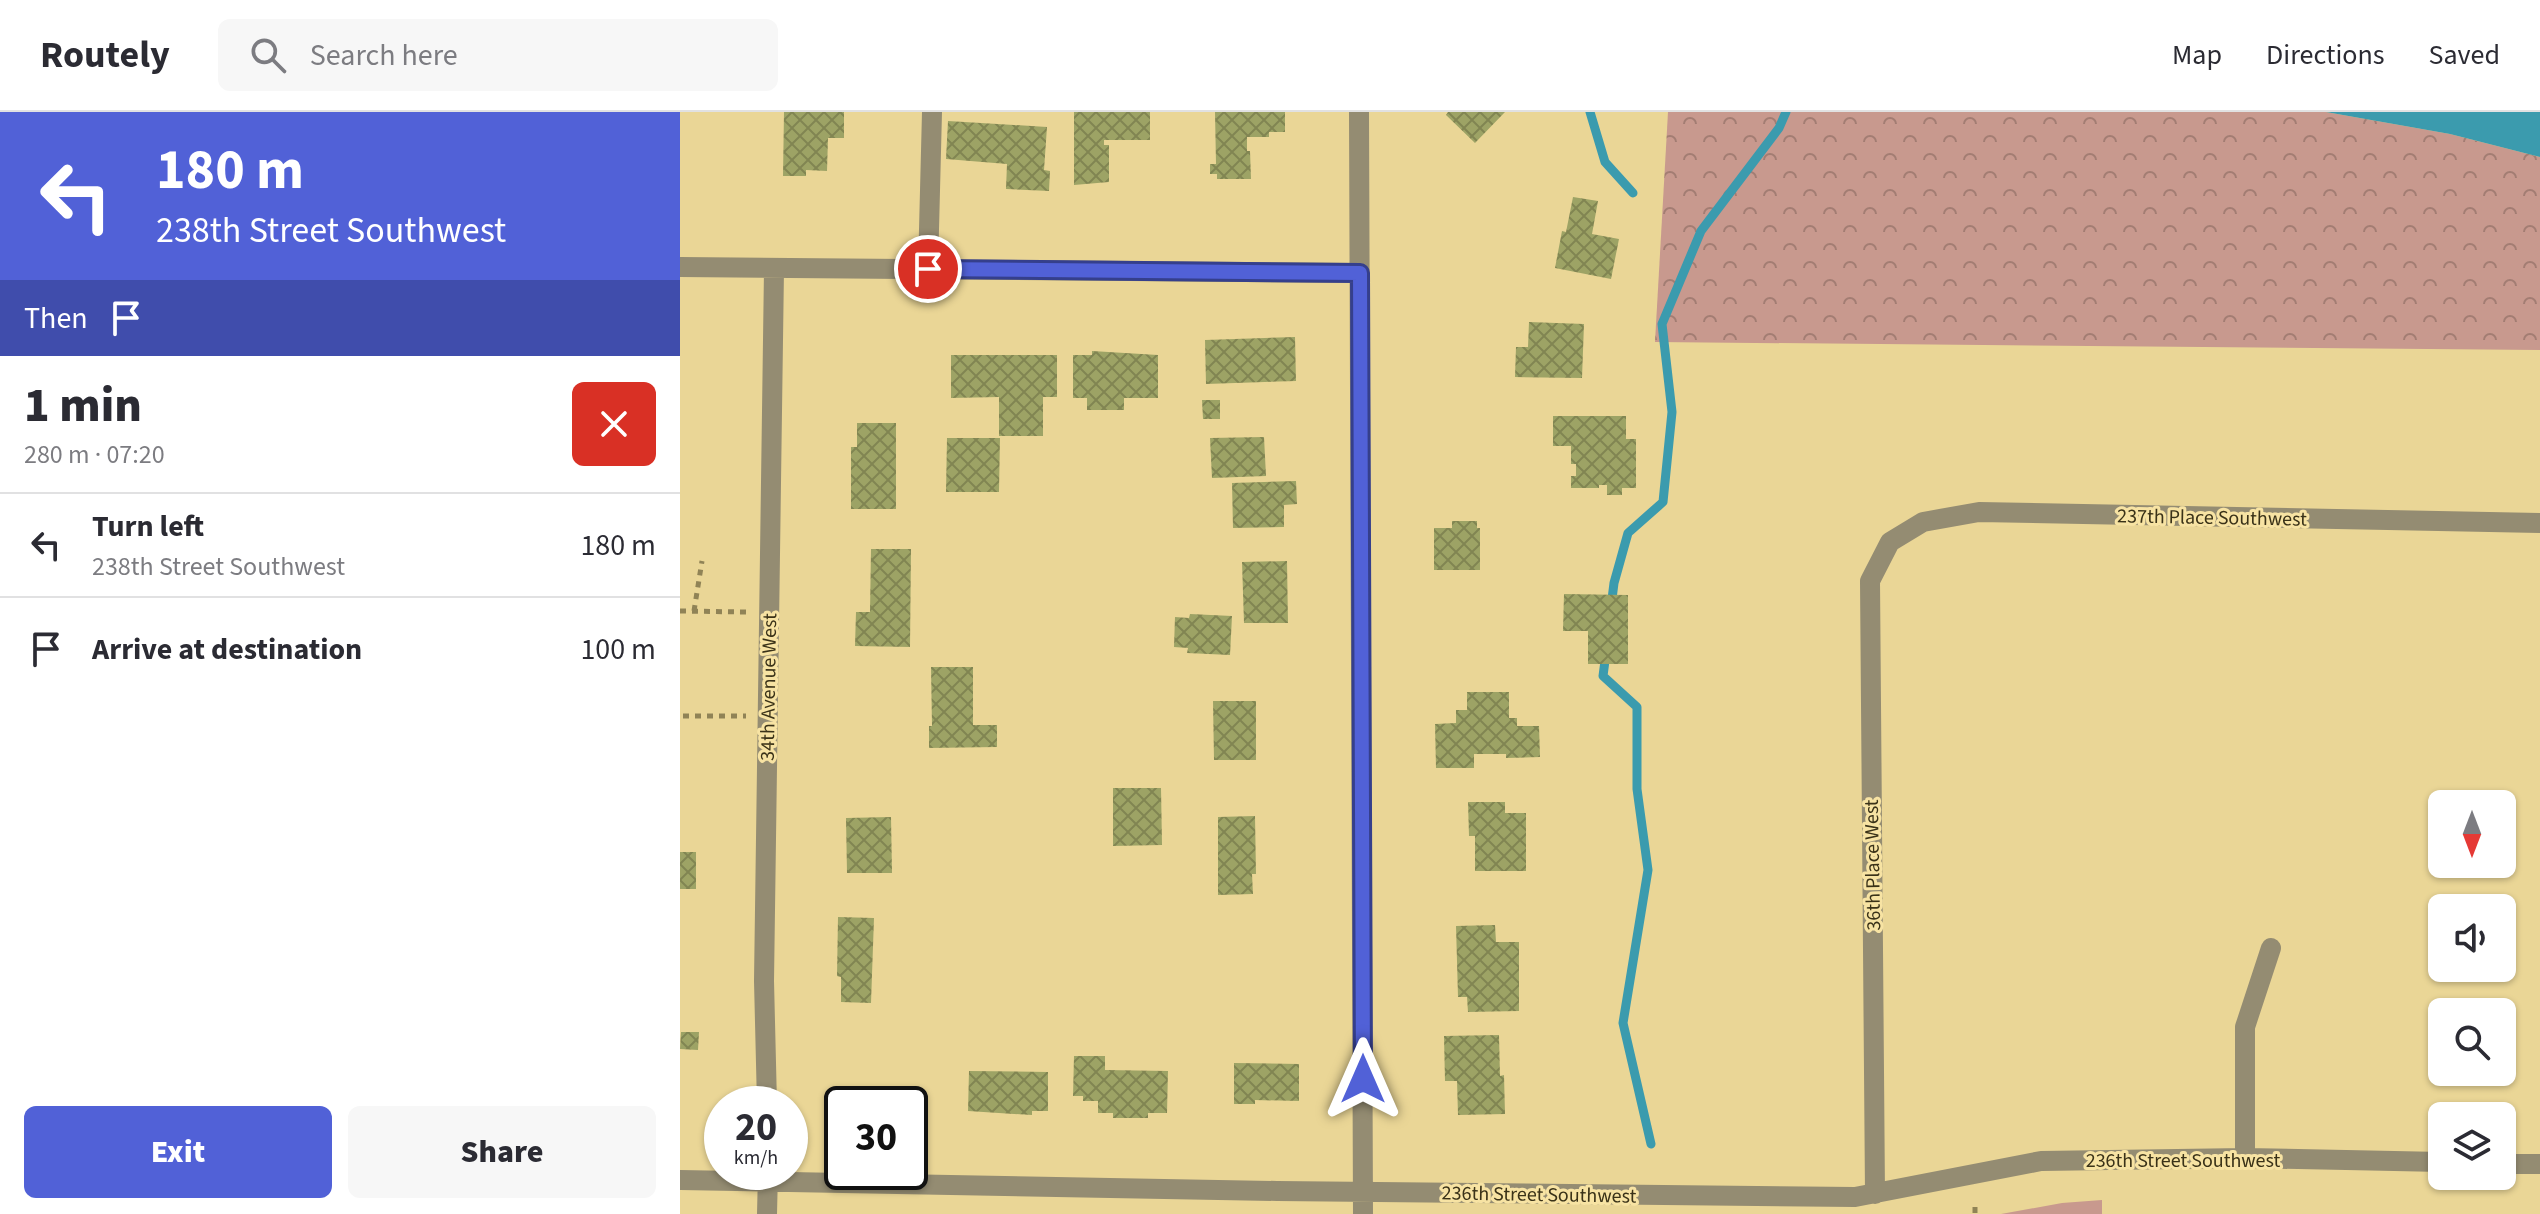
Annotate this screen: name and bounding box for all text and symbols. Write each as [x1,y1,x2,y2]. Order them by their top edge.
search box [218,19,778,91]
text: Routely [40,28,170,82]
icon: search [246,33,290,77]
text: Search here [310,34,458,77]
text: Map [2172,35,2222,75]
text: Directions [2266,35,2385,75]
text: Saved [2429,35,2500,75]
text: 180 m [156,131,304,210]
icon: left [24,144,128,248]
text: 238th Street Southwest [156,205,506,256]
pin [894,235,962,303]
icon: arrive [906,247,950,291]
icon: arrive [104,296,148,340]
text: Then [24,297,88,340]
text: 1 min [24,372,142,440]
button: close [572,382,656,466]
text: 280 m · 07:20 [24,436,165,473]
street label: 237th Place Southwest [2117,502,2307,534]
text: Turn left [92,505,204,548]
icon: left [24,523,68,567]
text: 180 m [580,524,656,567]
text: 238th Street Southwest [92,548,345,585]
street label: 34th Avenue West [754,613,784,761]
icon: arrive [24,627,68,671]
text: Arrive at destination [92,628,362,671]
text: 100 m [580,628,656,671]
north arrow [2428,790,2516,878]
map controls [2428,790,2516,1190]
street label: 36th Place West [1858,799,1888,931]
button: sound [2428,894,2516,982]
button: search [2428,998,2516,1086]
position arrow [1321,1037,1405,1121]
speed limit sign: 30 [824,1086,928,1190]
text: 20 [735,1099,777,1156]
button: layers [2428,1102,2516,1190]
button: Exit [24,1106,332,1198]
button: Share [348,1106,656,1198]
text: km/h [734,1144,778,1172]
street label: 236th Street Southwest [2086,1147,2281,1175]
street label: 236th Street Southwest [1441,1179,1637,1211]

